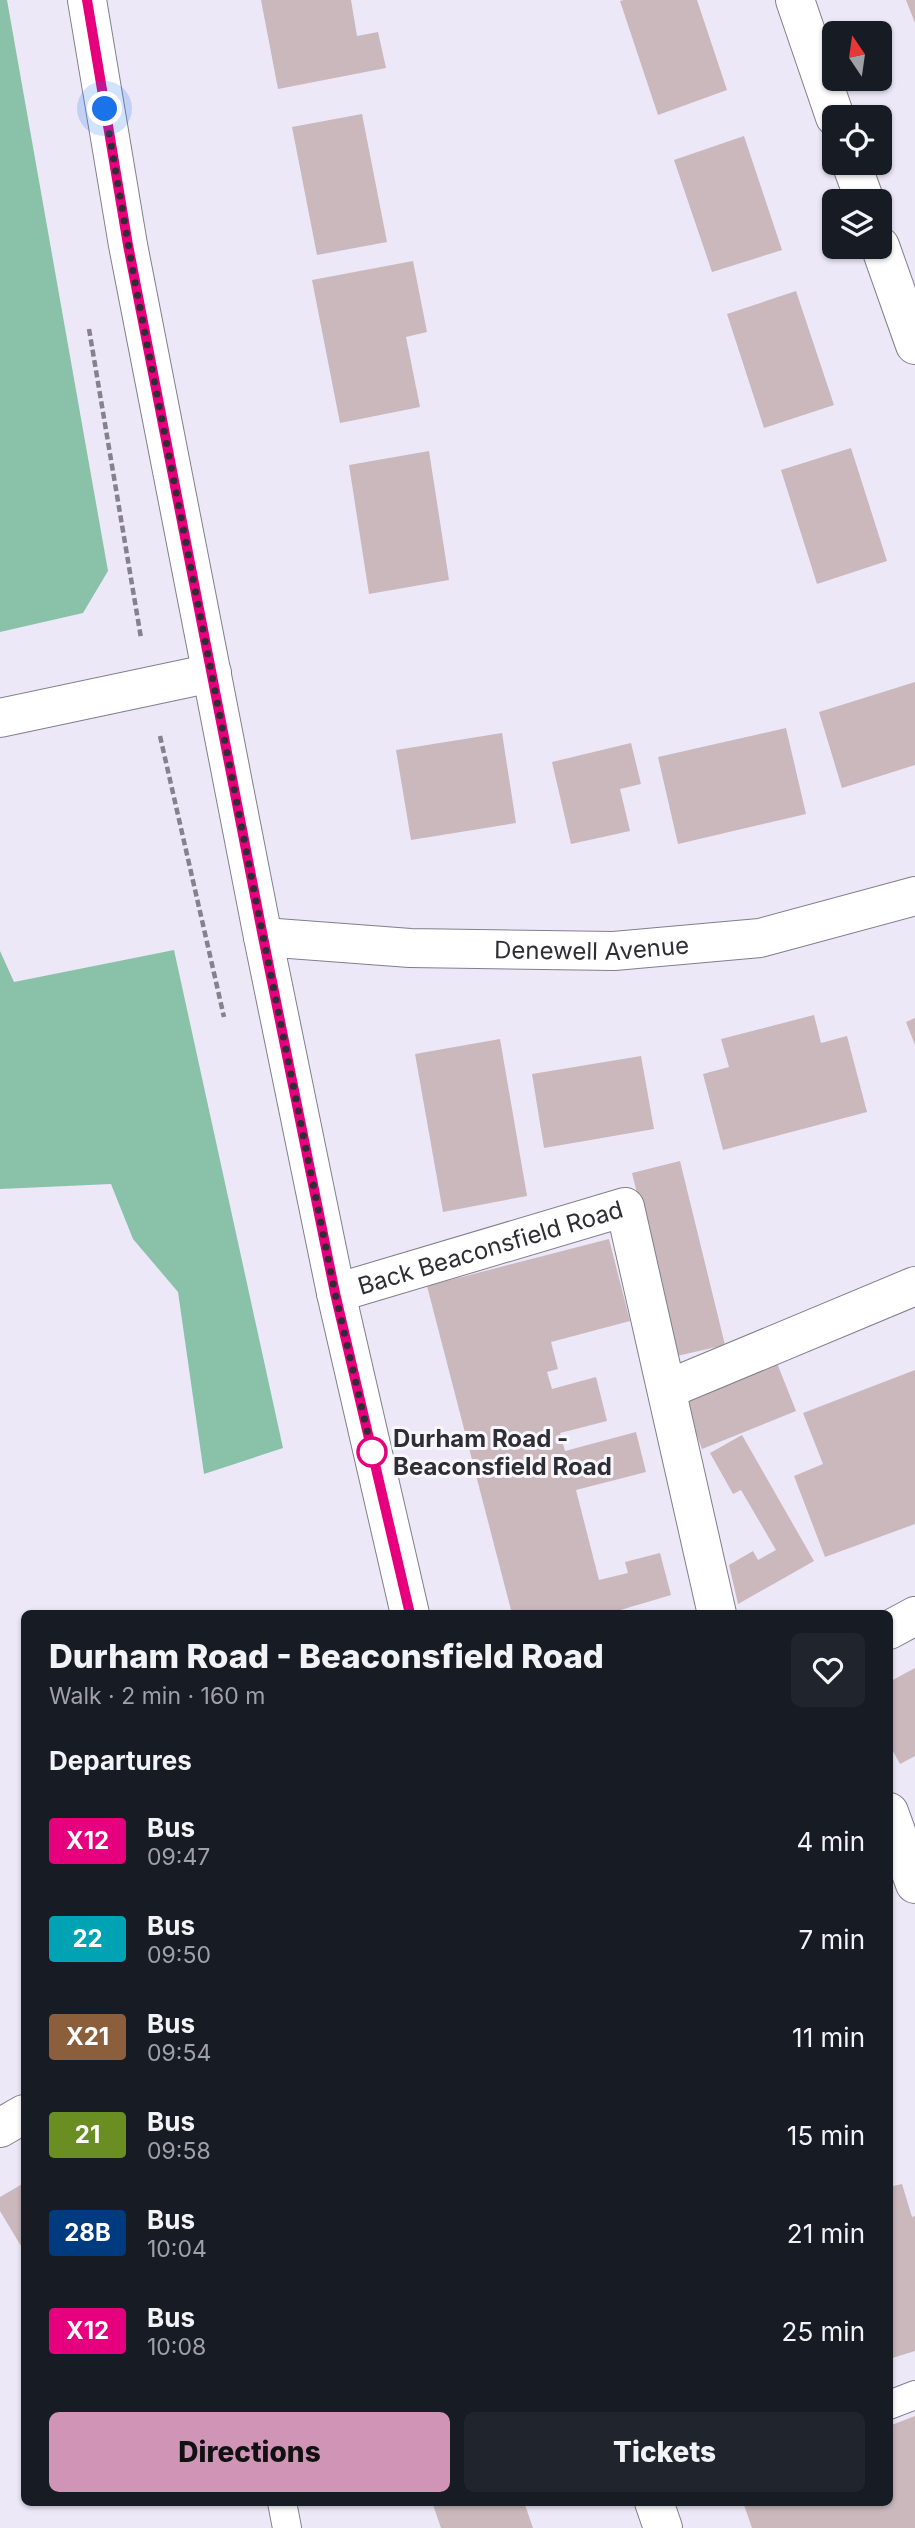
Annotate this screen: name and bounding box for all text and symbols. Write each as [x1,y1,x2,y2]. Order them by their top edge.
north arrow [822,21,892,91]
map controls [822,21,892,259]
your location [87,91,122,126]
button: locate [822,105,892,175]
button: layers [822,189,892,259]
street label: Denewell Avenue [494,930,690,966]
street label: Back Beaconsfield Road [354,1194,626,1300]
place label: Durham Road - Beaconsfield Road [393,1424,612,1481]
marker: Durham Road - Beaconsfield Road [357,1437,387,1467]
button: heart [791,1633,865,1707]
text: Durham Road - Beaconsfield Road [49,1636,604,1676]
text: Walk · 2 min · 160 m [49,1682,265,1710]
text: Departures [49,1745,192,1776]
text: Bus [147,1812,195,1843]
text: X12 [66,1826,109,1855]
text: 4 min [796,1826,865,1857]
text: 09:47 [147,1843,210,1871]
text: Bus [147,1910,195,1941]
text: 22 [72,1924,103,1953]
text: 7 min [799,1924,865,1955]
text: 09:50 [147,1941,211,1969]
text: Bus [147,2008,195,2039]
text: X21 [66,2022,109,2051]
text: 11 min [792,2022,865,2053]
text: 09:54 [147,2039,211,2067]
text: Bus [147,2106,195,2137]
text: 21 [75,2120,100,2149]
text: 15 min [787,2120,865,2151]
text: 09:58 [147,2137,211,2165]
text: Bus [147,2204,195,2235]
text: 28B [64,2218,111,2247]
text: 21 min [787,2218,865,2249]
text: 10:04 [147,2235,207,2263]
text: Bus [147,2302,195,2333]
text: X12 [66,2316,109,2345]
text: 25 min [782,2316,865,2347]
text: 10:08 [147,2333,206,2361]
button: Directions [49,2412,450,2492]
button: Tickets [464,2412,865,2492]

